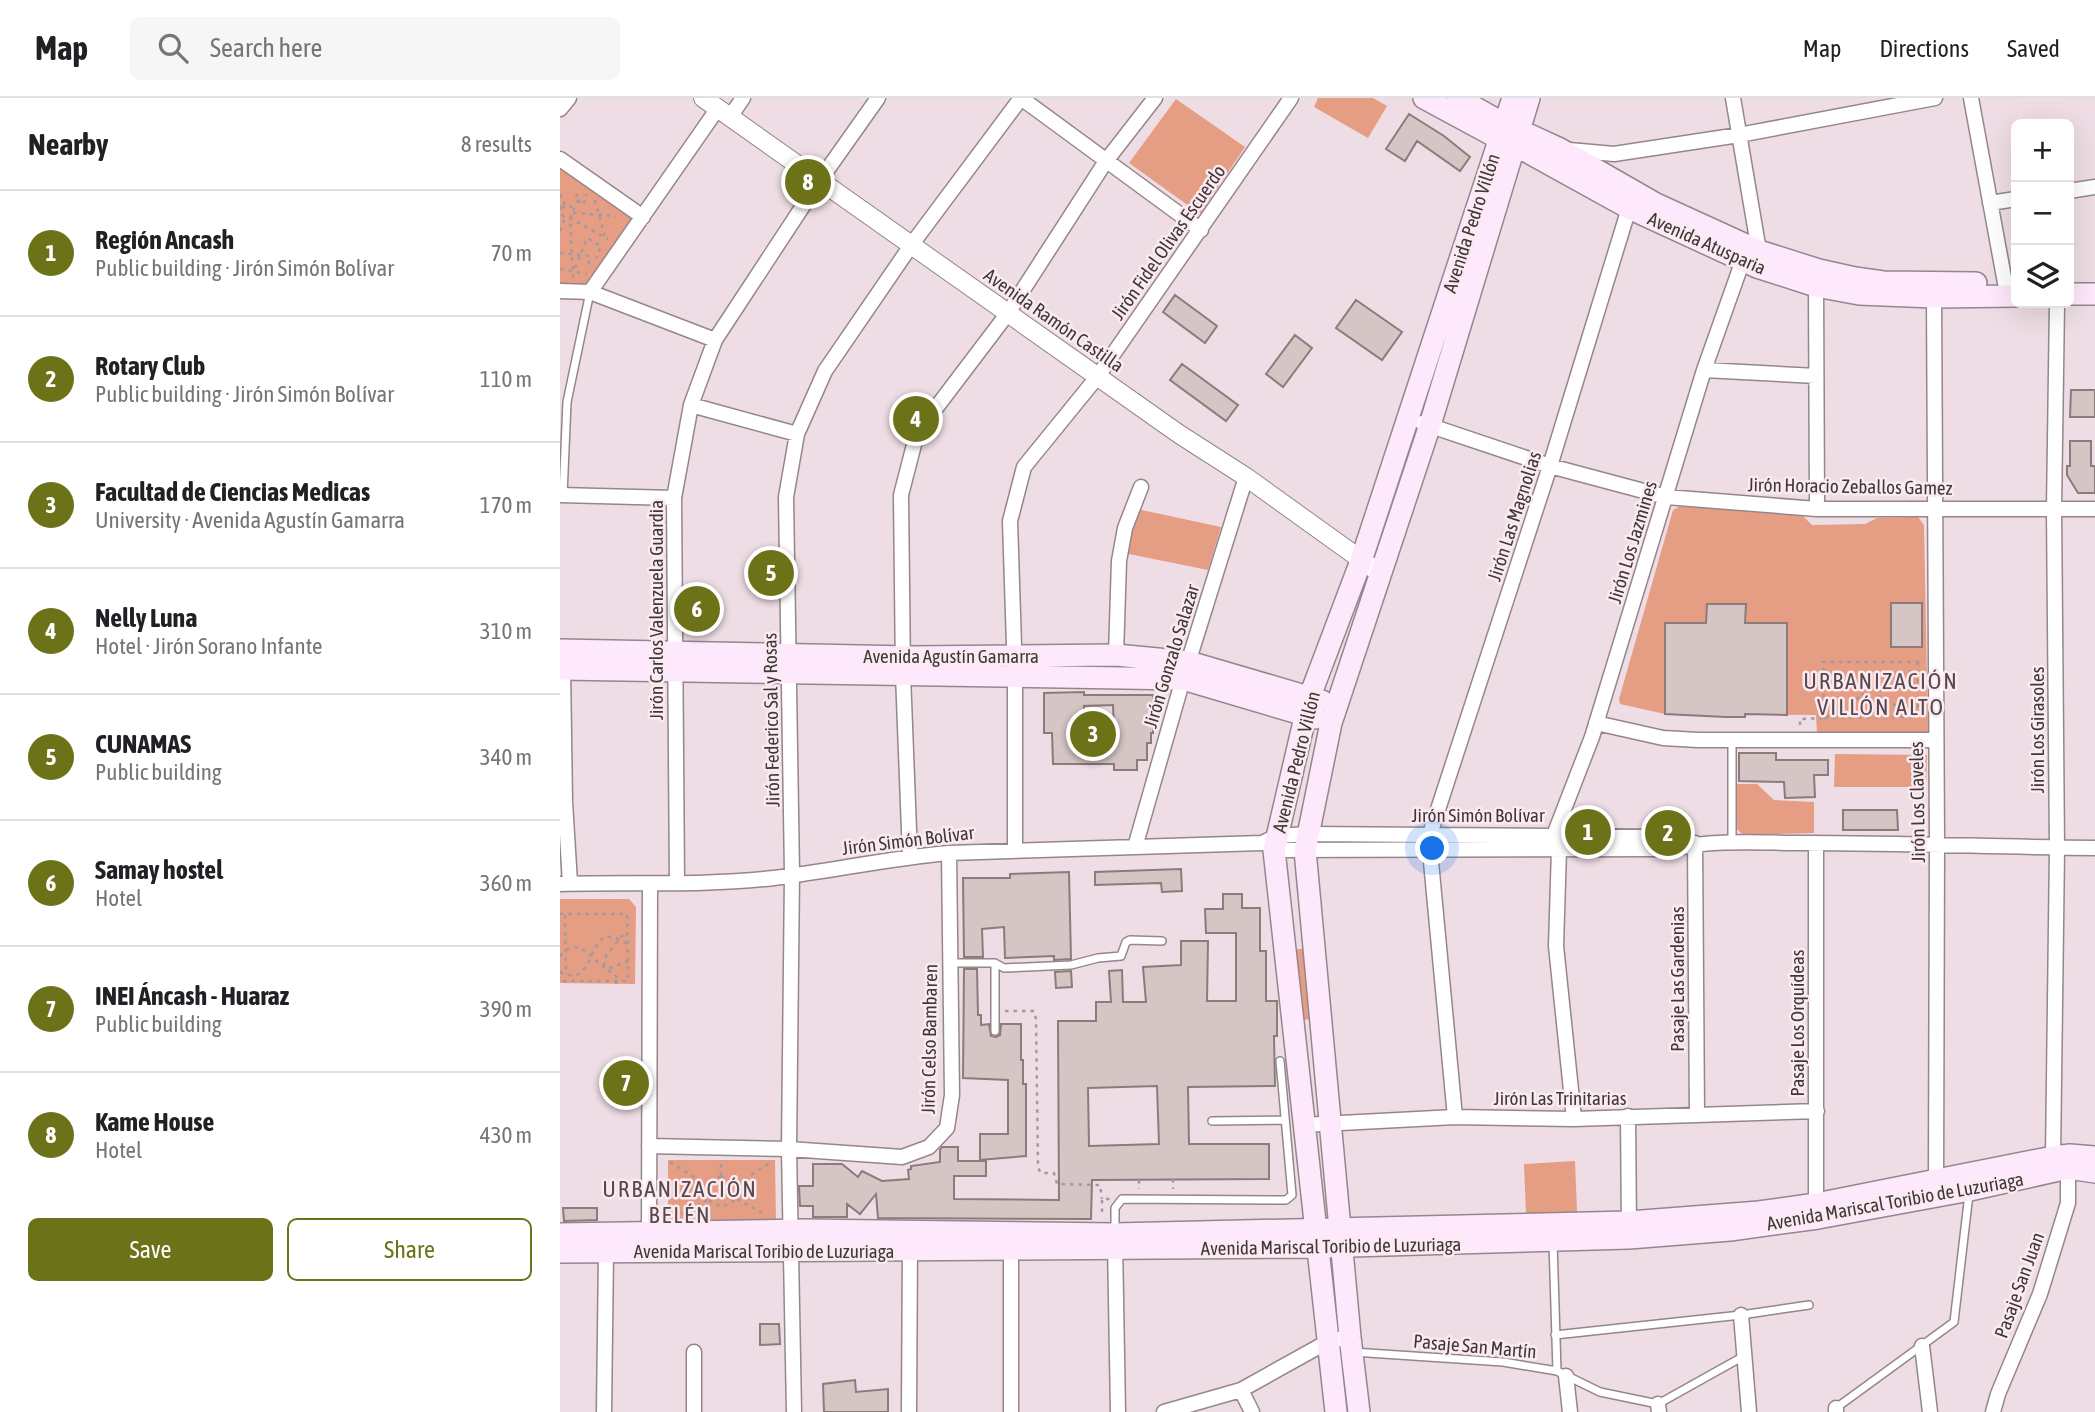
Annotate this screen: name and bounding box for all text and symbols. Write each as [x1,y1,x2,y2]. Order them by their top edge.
search box [130,17,620,80]
text: Map [35,29,88,67]
icon: search [154,29,192,67]
text: Search here [210,33,322,63]
text: Map [1803,35,1841,62]
text: Directions [1879,35,1969,62]
text: Saved [2007,35,2060,62]
map controls [2011,119,2074,308]
button: + [2011,119,2074,182]
text: Nearby [28,127,108,161]
text: 8 results [461,131,532,157]
street label: Avenida Pedro Villón [1438,151,1504,295]
pin: 8 [785,156,831,208]
street label: Jirón Fidel Olivas Escuerdo [1106,160,1230,323]
button: − [2011,182,2074,245]
street label: Avenida Atusparia [1645,207,1769,279]
text: Región Ancash [95,225,234,255]
text: 1 [46,240,56,266]
text: 70 m [491,240,532,266]
button: layers [2011,245,2074,308]
text: Public building · Jirón Simón Bolívar [95,255,394,281]
street label: Avenida Ramón Castilla [980,264,1128,376]
text: Rotary Club [95,351,205,381]
text: 2 [46,366,56,392]
text: 110 m [480,366,532,392]
text: Public building · Jirón Simón Bolívar [95,381,394,407]
pin: 4 [893,393,939,445]
street label: Jirón Las Magnolias [1483,448,1545,584]
street label: Jirón Horacio Zeballos Gamez [1747,473,1953,499]
text: Facultad de Ciencias Medicas [95,477,370,507]
street label: Jirón Los Jazmines [1603,478,1661,606]
text: 3 [46,492,56,518]
text: 170 m [480,492,532,518]
street label: Jirón Carlos Valenzuela Guardia [645,500,667,720]
text: University · Avenida Agustín Gamarra [95,507,405,533]
pin: 5 [748,547,794,599]
street label: Jirón Gonzalo Salazar [1139,581,1203,730]
pin: 6 [674,583,720,635]
text: Nelly Luna [95,603,197,633]
text: 4 [46,618,56,644]
text: 310 m [480,618,532,644]
street label: Jirón Federico Sal y Rosas [758,632,784,807]
text: Hotel · Jirón Sorano Infante [95,633,323,659]
street label: Avenida Agustín Gamarra [863,645,1039,667]
street label: Jirón Los Girasoles [2026,666,2048,793]
district label: URBANIZACIÓN VILLÓN ALTO [1803,668,1959,720]
street label: Avenida Pedro Villón [1268,689,1324,835]
pin: 3 [1070,708,1116,760]
text: CUNAMAS [95,729,191,759]
street label: Jirón Los Claveles [1905,741,1929,863]
text: 5 [46,744,56,770]
text: 340 m [480,744,532,770]
text: Public building [95,759,222,785]
street label: Jirón Simón Bolívar [1411,804,1545,826]
pin: 1 [1565,806,1611,858]
pin: 2 [1645,807,1691,859]
street label: Jirón Simón Bolívar [841,821,976,859]
your location [1415,831,1449,865]
text: Samay hostel [95,855,223,885]
text: 6 [46,870,56,896]
text: 360 m [480,870,532,896]
text: Hotel [95,885,142,911]
street label: Pasaje Las Gardenias [1666,906,1688,1052]
street label: Pasaje Los Orquídeas [1786,949,1808,1096]
street label: Jirón Celso Bambaren [917,964,941,1114]
text: INEI Áncash - Huaraz [95,981,289,1011]
text: 7 [46,996,56,1022]
text: 390 m [480,996,532,1022]
text: Public building [95,1011,222,1037]
pin: 7 [603,1057,649,1109]
street label: Jirón Las Trinitarias [1494,1087,1627,1109]
text: Kame House [95,1107,214,1137]
text: 8 [46,1122,56,1148]
text: 430 m [480,1122,532,1148]
text: Hotel [95,1137,142,1163]
street label: Avenida Mariscal Toribio de Luzuriaga [1765,1168,2025,1234]
district label: URBANIZACIÓN BELÉN [602,1176,758,1228]
button: Save [28,1218,273,1281]
button: Share [287,1218,532,1281]
street label: Pasaje San Juan [1990,1229,2048,1341]
street label: Avenida Mariscal Toribio de Luzuriaga [1201,1233,1461,1259]
street label: Avenida Mariscal Toribio de Luzuriaga [634,1240,894,1262]
street label: Pasaje San Martín [1412,1330,1538,1362]

